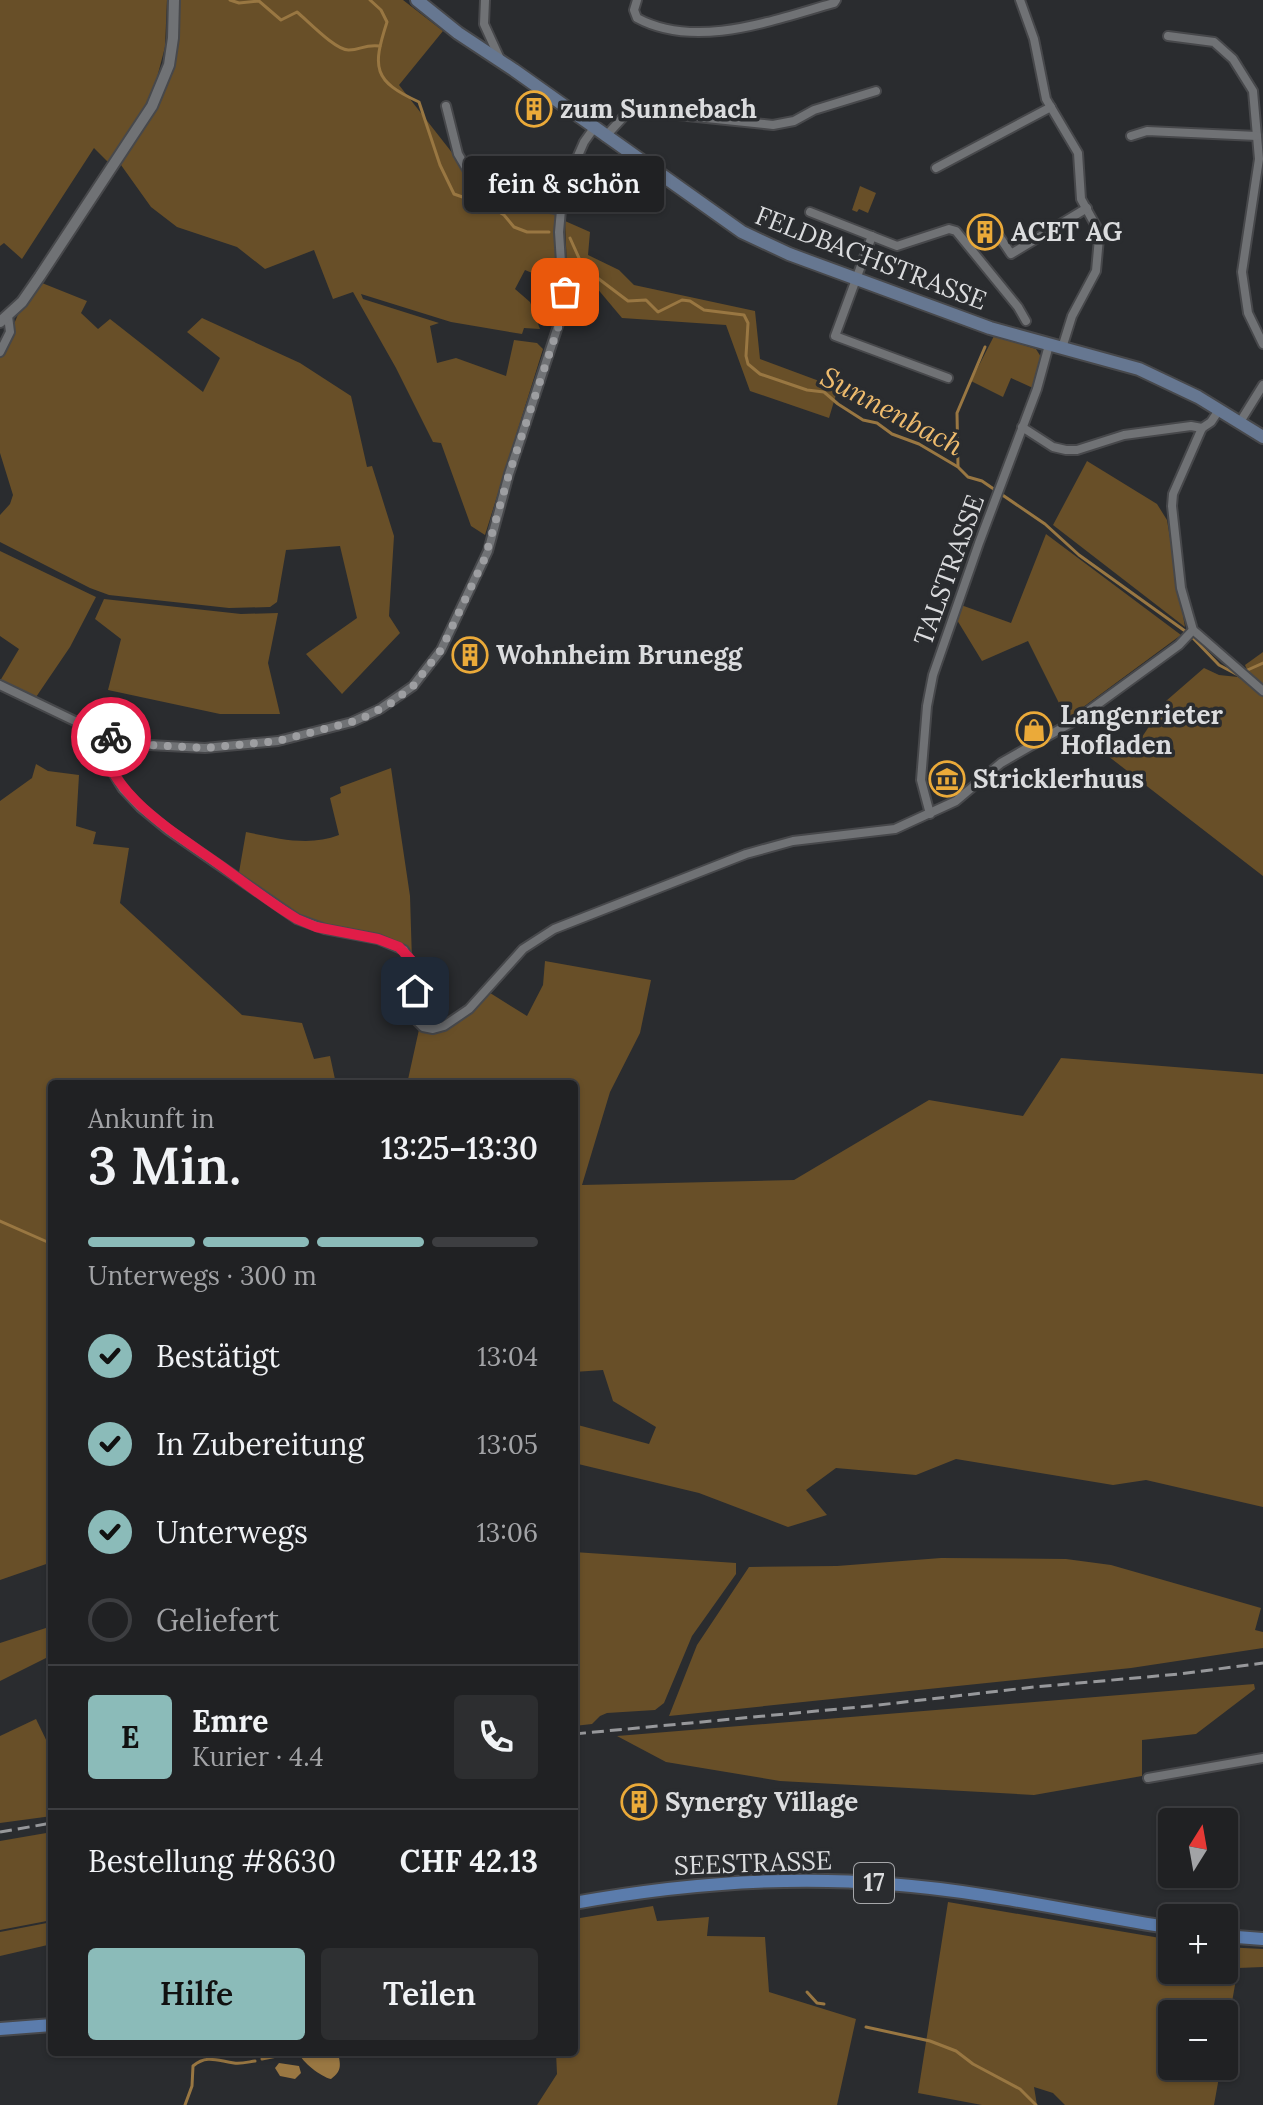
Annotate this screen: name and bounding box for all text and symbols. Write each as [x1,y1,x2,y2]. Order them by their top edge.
building icon: zum Sunnebach [515,90,553,128]
place label: zum Sunnebach [560,92,757,125]
callout: fein & schön [465,156,665,212]
text: fein & schön [488,167,640,200]
street label: FELDBACHSTRASSE [751,198,992,317]
building icon: ACET AG [966,213,1004,251]
place label: ACET AG [1011,215,1123,248]
pin [531,258,599,326]
icon: bag [543,270,587,314]
water label: Sunnenbach [815,358,969,464]
street label: TALSTRASSE [906,490,991,650]
building icon: Wohnheim Brunegg [451,636,489,674]
place label: Wohnheim Brunegg [496,638,744,671]
courier [71,697,151,777]
place label: Langenrieter Hofladen [1060,698,1223,761]
shop icon: Langenrieter Hofladen [1015,711,1053,749]
icon: bike [89,715,133,759]
museum icon: Stricklerhuus [928,760,966,798]
place label: Stricklerhuus [973,762,1144,795]
pin [381,957,449,1025]
icon: home [393,969,437,1013]
text: Ankunft in [88,1102,214,1135]
text: 13:25–13:30 [381,1129,538,1167]
text: 3 Min. [88,1132,241,1198]
text: Unterwegs · 300 m [88,1259,317,1292]
icon: check [88,1334,132,1378]
text: Bestätigt [156,1337,280,1375]
text: 13:04 [477,1340,538,1373]
icon: check [88,1422,132,1466]
text: In Zubereitung [156,1425,364,1463]
text: 13:05 [477,1428,538,1461]
icon: check [88,1510,132,1554]
text: Unterwegs [156,1513,308,1551]
text: 13:06 [476,1516,538,1549]
text: Geliefert [156,1601,279,1639]
button: phone [454,1695,538,1779]
text: Emre [192,1702,268,1740]
text: E [121,1718,139,1756]
text: Kurier · 4.4 [192,1740,324,1773]
building icon: Synergy Village [620,1783,658,1821]
place label: Synergy Village [665,1785,858,1818]
north arrow [1158,1808,1238,1888]
map controls [1158,1808,1238,2080]
text: Bestellung #8630 [88,1842,336,1880]
text: CHF 42.13 [400,1842,538,1880]
street label: SEESTRASSE [673,1843,833,1882]
road number: 17 [854,1863,894,1903]
button: + [1158,1904,1238,1984]
button: Hilfe [88,1948,305,2040]
button: Teilen [321,1948,538,2040]
button: − [1158,2000,1238,2080]

